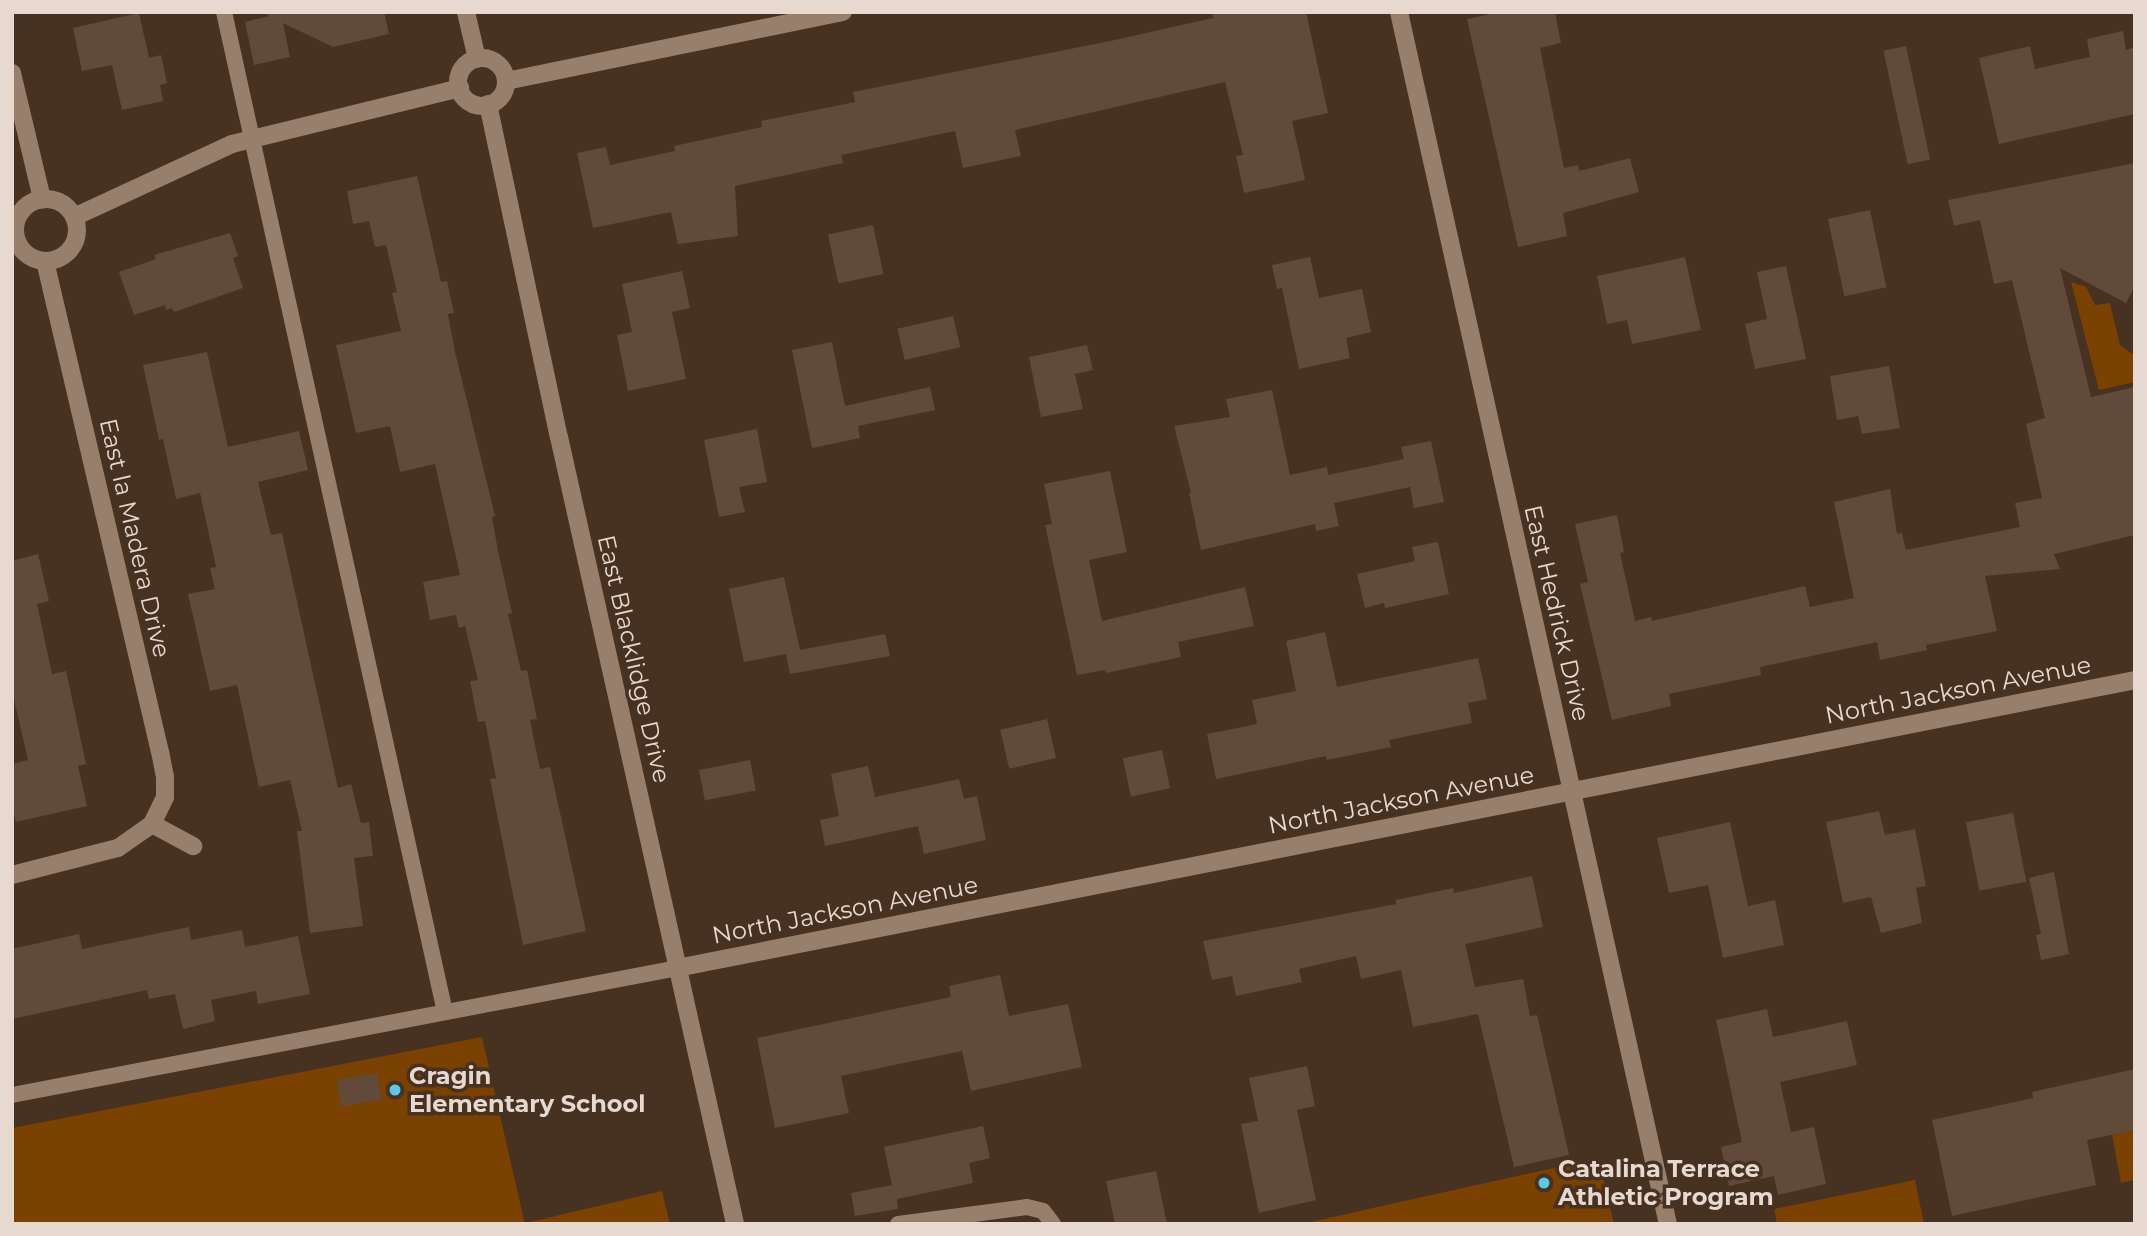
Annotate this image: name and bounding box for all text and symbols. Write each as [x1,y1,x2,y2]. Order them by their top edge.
street label: East la Madera Drive [93,416,177,660]
street label: East Hedrick Drive [1518,502,1596,724]
street label: East Blacklidge Drive [591,532,677,786]
street label: North Jackson Avenue [1823,650,2093,730]
street label: North Jackson Avenue [1266,760,1536,840]
street label: North Jackson Avenue [710,870,980,950]
place label: Cragin Elementary School [409,1062,646,1118]
marker: Cragin Elementary School [387,1082,403,1098]
place label: Catalina Terrace Athletic Program [1558,1155,1774,1211]
marker: Catalina Terrace Athletic Program [1536,1175,1552,1191]

